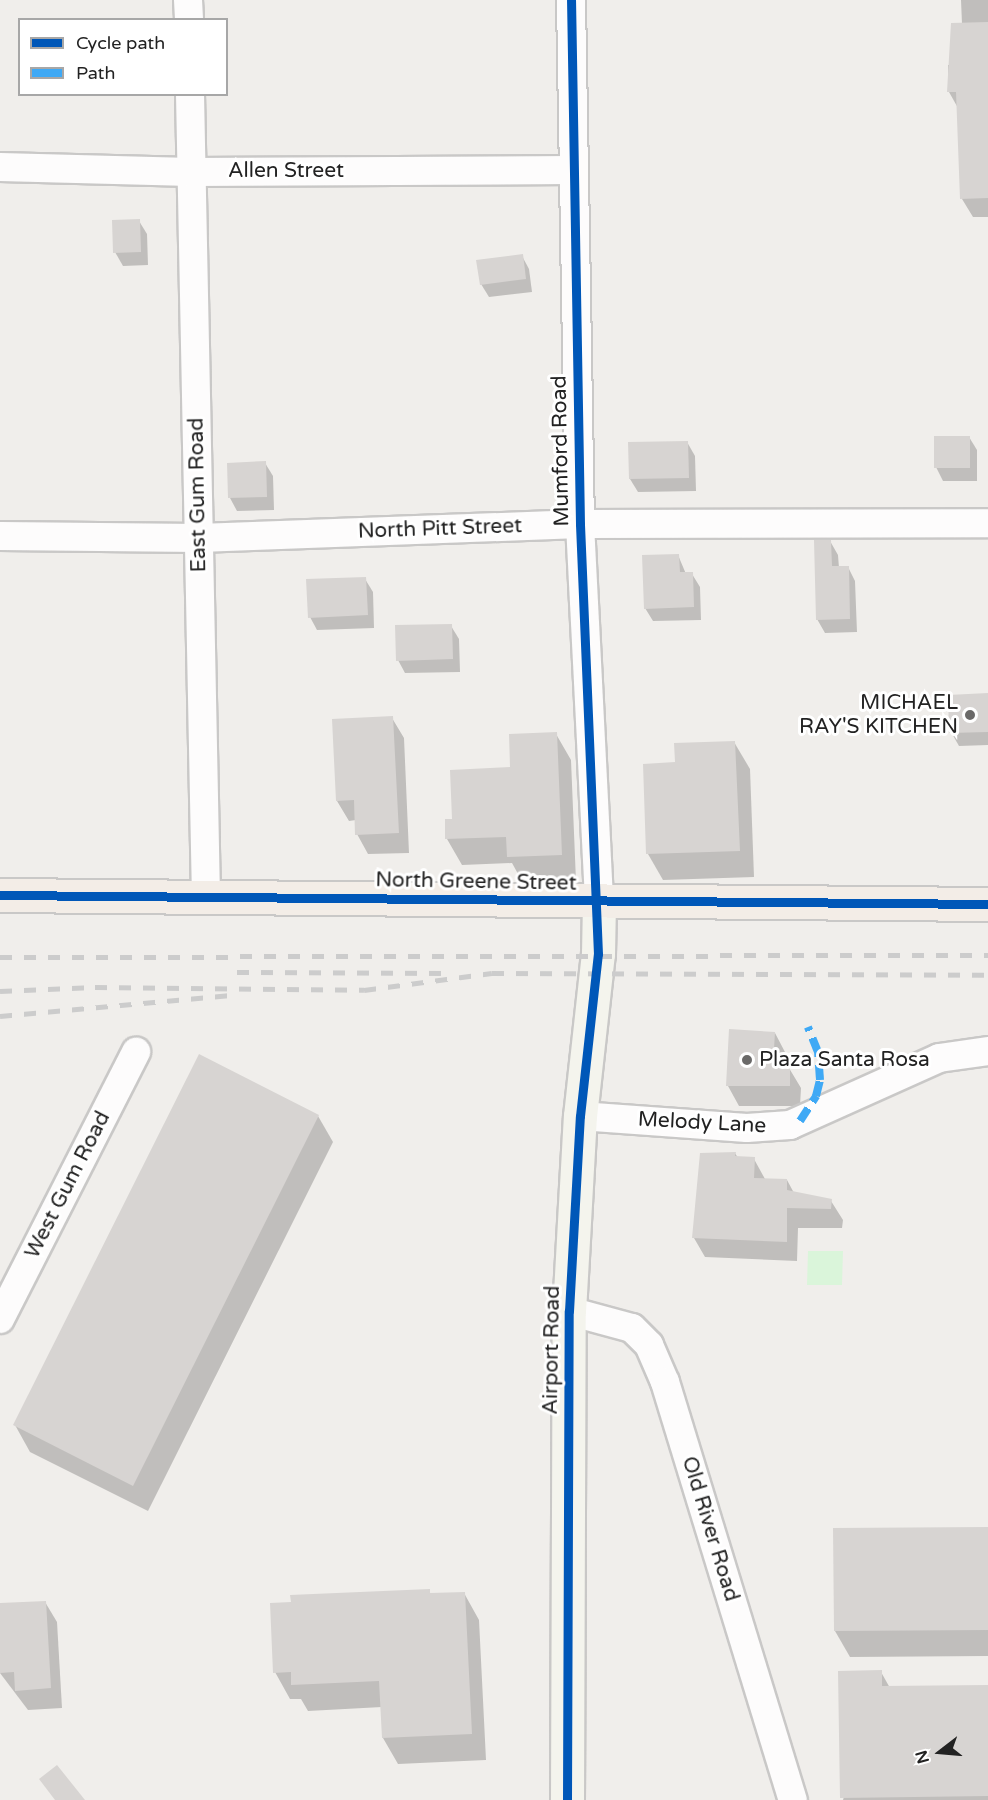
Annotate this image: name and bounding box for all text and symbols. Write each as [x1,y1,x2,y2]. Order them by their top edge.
legend [18,18,228,96]
text: Cycle path [76,32,165,54]
text: Path [76,62,115,84]
street label: Allen Street [228,158,344,184]
street label: Mumford Road [547,375,575,527]
street label: East Gum Road [184,417,212,573]
street label: North Pitt Street [357,514,523,544]
place label: MICHAEL RAY'S KITCHEN [799,690,958,740]
marker: MICHAEL RAY'S KITCHEN [963,708,977,722]
street label: North Greene Street [375,868,577,896]
place label: Plaza Santa Rosa [759,1047,930,1073]
marker: Plaza Santa Rosa [740,1053,754,1067]
street label: West Gum Road [20,1107,116,1263]
street label: Melody Lane [637,1107,767,1139]
street label: Airport Road [538,1285,566,1415]
street label: Old River Road [676,1454,744,1604]
north arrow [910,1722,970,1782]
text: N [911,1748,934,1766]

